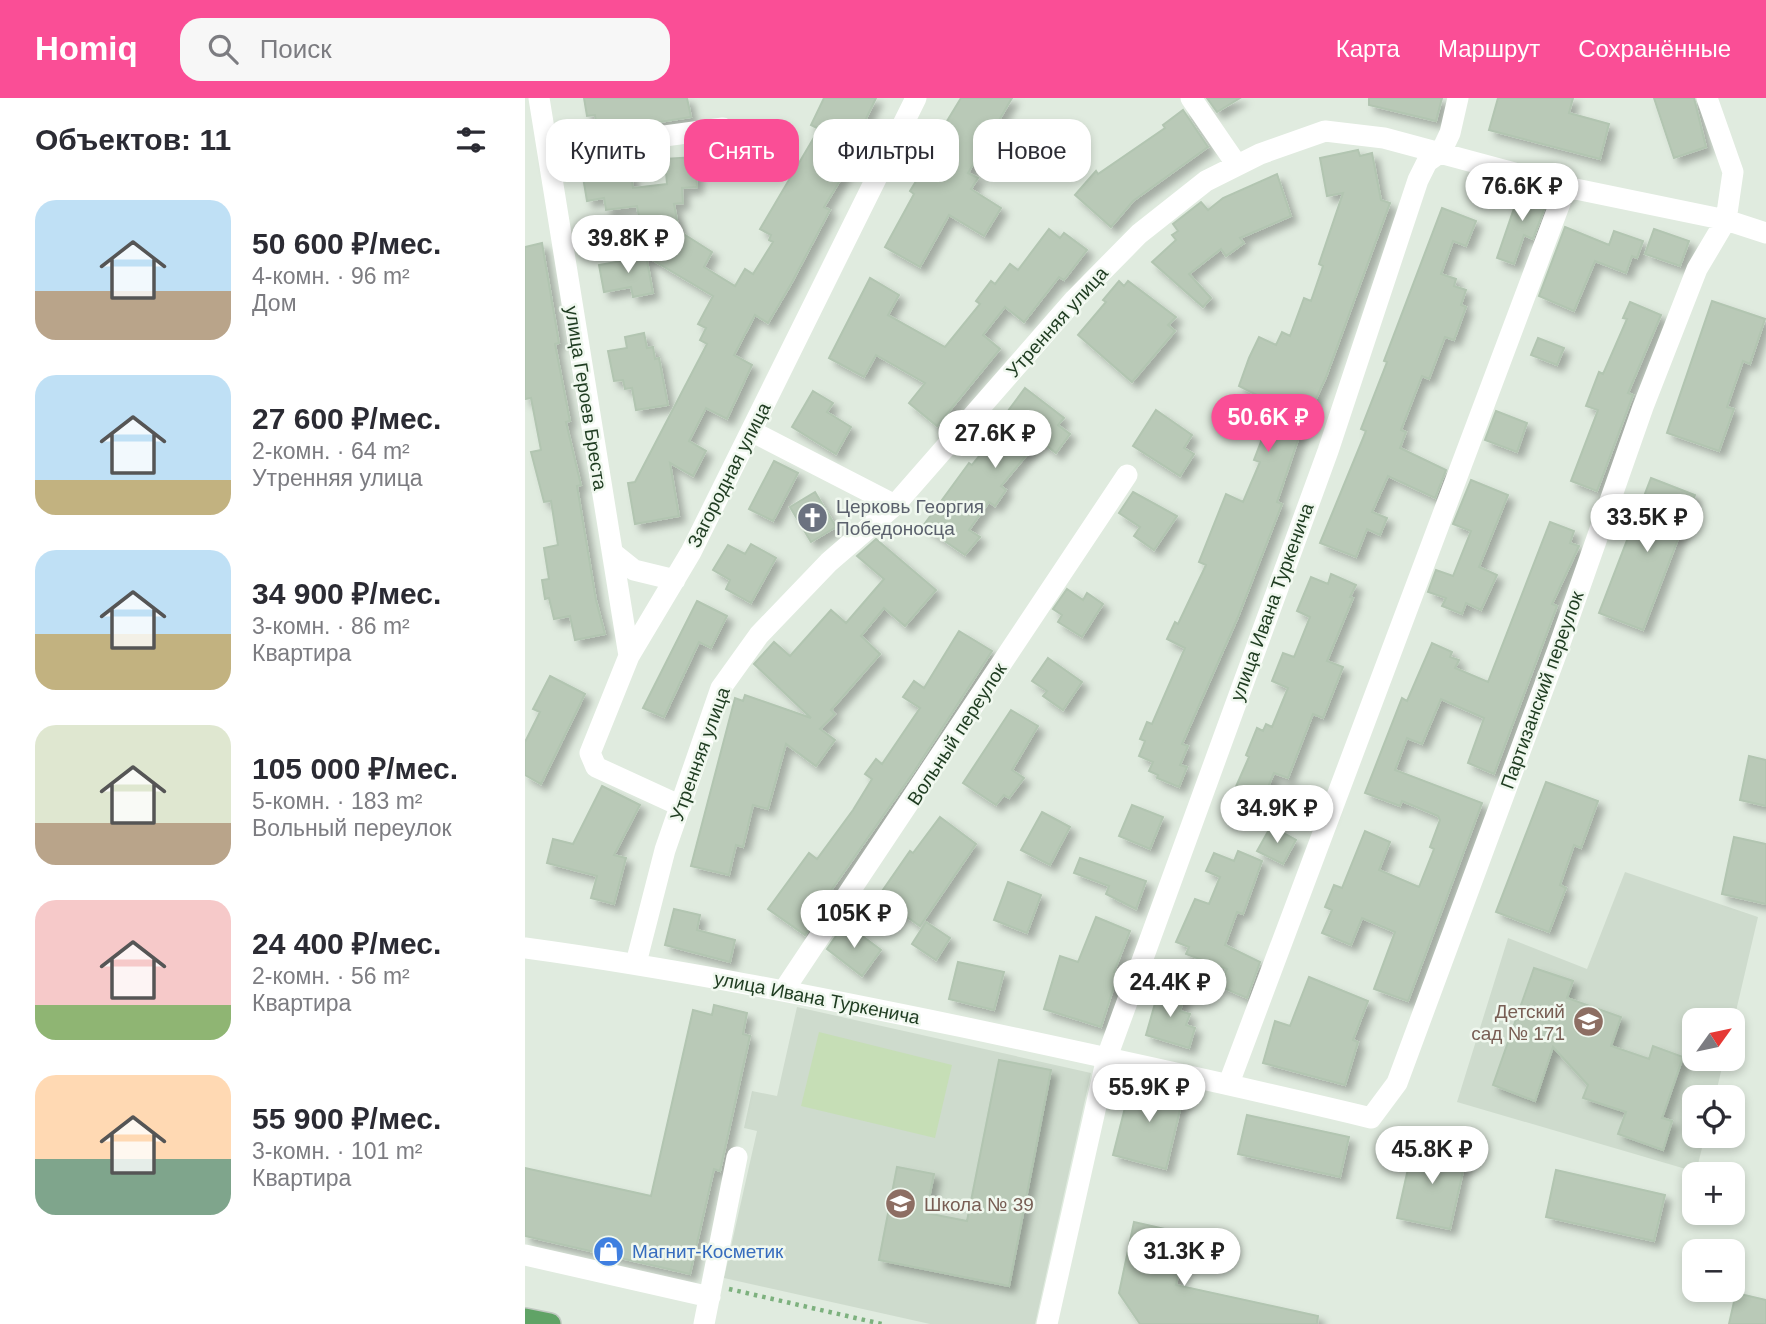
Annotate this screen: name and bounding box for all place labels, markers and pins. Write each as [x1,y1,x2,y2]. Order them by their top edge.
pin: 76.6K ₽ [1457,164,1587,223]
pin: 39.8K ₽ [563,216,693,275]
pin: 50.6K ₽ [1203,394,1333,454]
pin: 27.6K ₽ [930,410,1060,470]
pin: 33.5K ₽ [1582,494,1712,554]
place label: Церковь Георгия Победоносца [836,496,984,539]
church icon: Церковь Георгия Победоносца [796,500,830,534]
pin: 34.9K ₽ [1212,786,1342,845]
pin: 105K ₽ [797,890,911,950]
pin: 24.4K ₽ [1105,960,1235,1019]
place label: Детский сад № 171 [1471,1001,1565,1044]
school or university icon: Детский сад № 171 [1571,1005,1605,1039]
pin: 55.9K ₽ [1084,1065,1214,1124]
pin: 45.8K ₽ [1367,1126,1497,1186]
school or university icon: Школа № 39 [884,1187,918,1221]
place label: Школа № 39 [924,1194,1034,1215]
pin: 31.3K ₽ [1119,1228,1249,1288]
shop icon: Магнит-Косметик [592,1234,626,1268]
place label: Магнит-Косметик [632,1241,784,1262]

